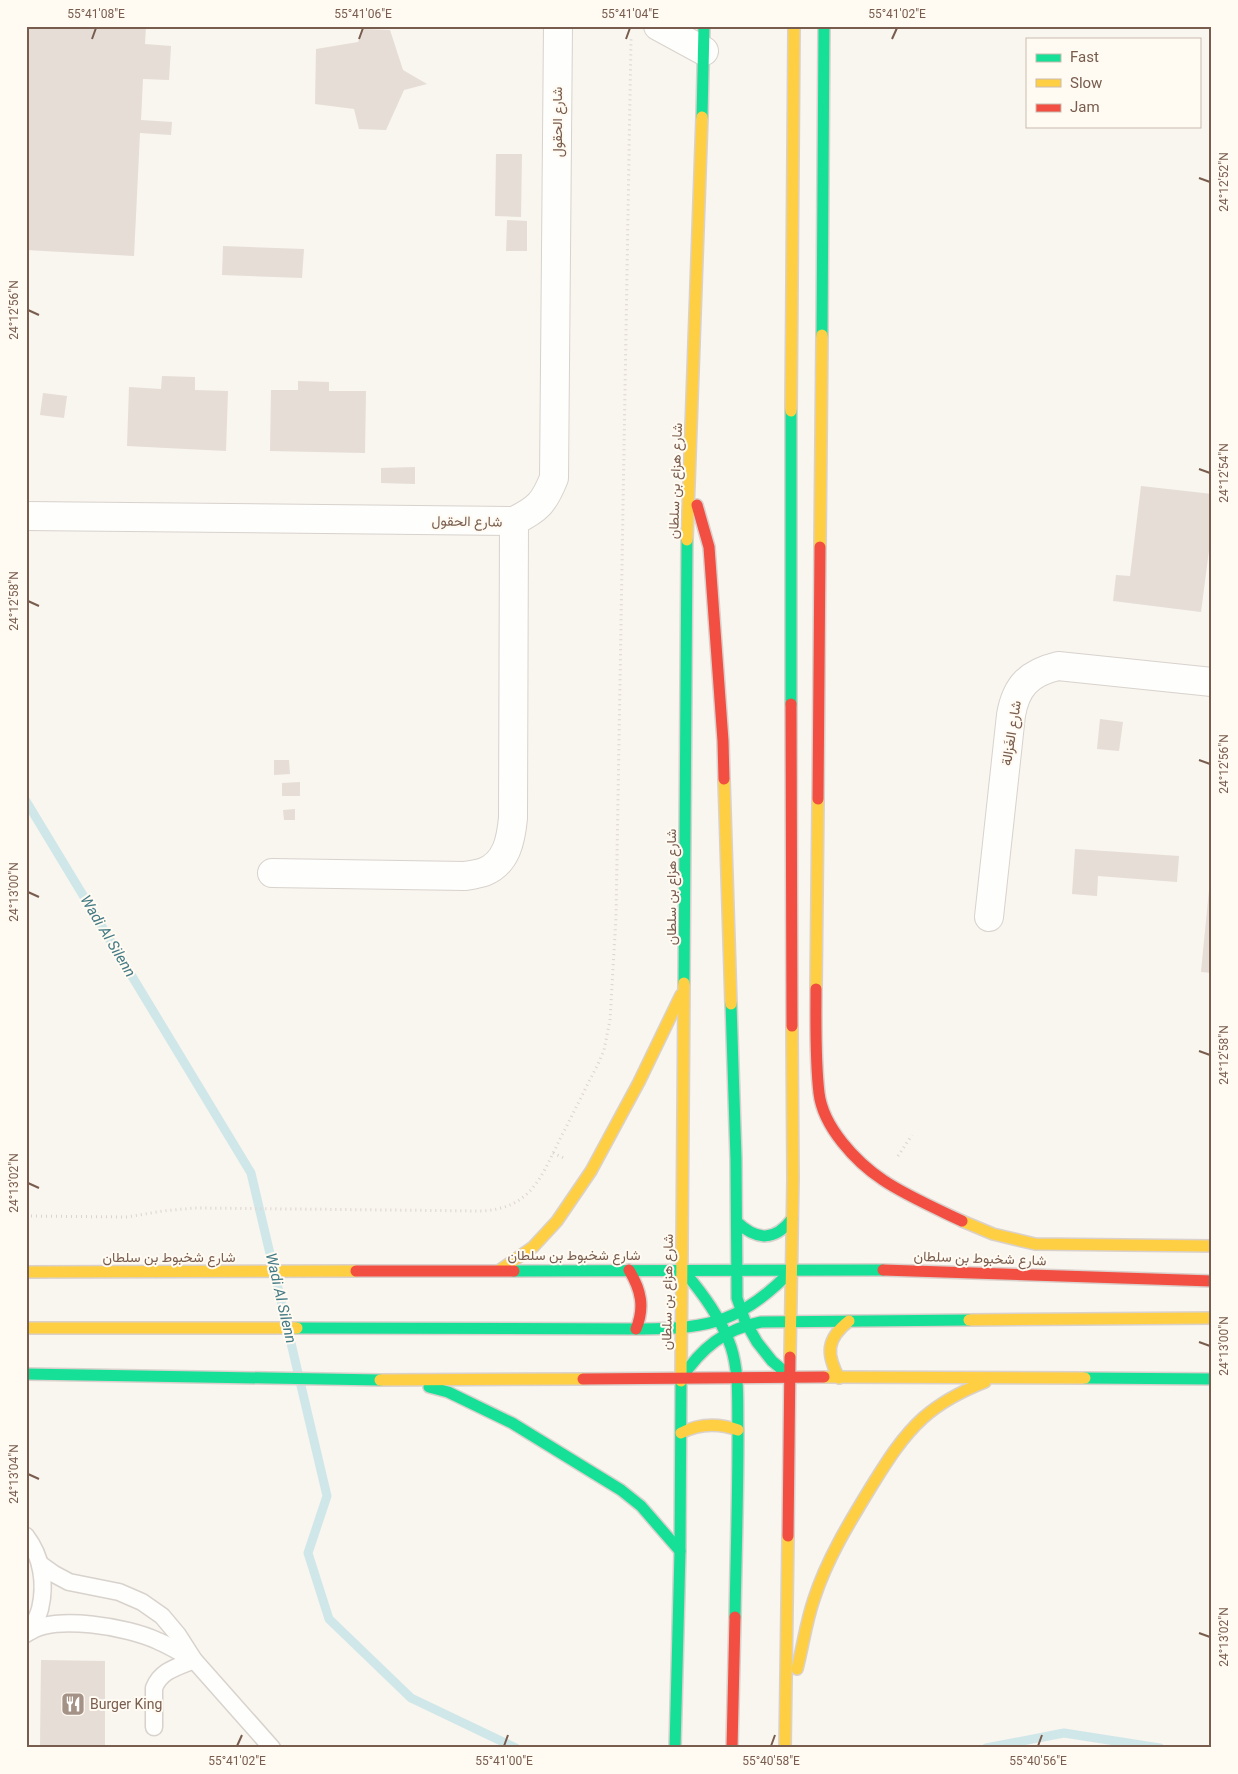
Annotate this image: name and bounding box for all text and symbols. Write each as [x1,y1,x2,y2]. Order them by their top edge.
text: 55°41'08"E [67,7,125,21]
text: 55°41'06"E [334,7,392,21]
text: 55°41'04"E [601,7,659,21]
text: 55°41'02"E [868,7,926,21]
legend [1026,38,1200,128]
text: Fast [1070,48,1099,66]
text: Slow [1070,74,1102,92]
street label: شارع الحقول [549,87,568,157]
text: Jam [1070,98,1100,116]
text: 24°12'52"N [1217,152,1231,212]
text: 24°12'56"N [7,280,21,340]
street label: شارع هزاع بن سلطان [665,423,688,540]
text: 24°12'54"N [1217,443,1231,503]
street label: شارع الحقول [432,512,502,533]
text: 24°12'58"N [7,571,21,631]
street label: شارع الغَزالة [998,699,1027,767]
text: 24°12'56"N [1217,734,1231,794]
street label: شارع هزاع بن سلطان [663,829,682,945]
text: 24°13'00"N [7,862,21,922]
water label: Wadi Al Silenn [77,892,139,980]
text: 24°12'58"N [1217,1025,1231,1085]
text: 24°13'02"N [7,1153,21,1213]
street label: شارع هزاع بن سلطان [658,1234,679,1350]
street label: شارع شخبوط بن سلطان [508,1247,640,1266]
street label: شارع شخبوط بن سلطان [913,1248,1047,1271]
street label: شارع شخبوط بن سلطان [103,1249,235,1268]
water label: Wadi Al Silenn [262,1251,300,1345]
text: 24°13'00"N [1217,1316,1231,1376]
text: 24°13'04"N [7,1444,21,1504]
text: 24°13'02"N [1217,1607,1231,1667]
restaurant icon: Burger King [60,1691,86,1717]
place label: Burger King [90,1696,162,1712]
text: 55°41'02"E [208,1754,266,1768]
text: 55°41'00"E [475,1754,533,1768]
text: 55°40'58"E [742,1754,800,1768]
text: 55°40'56"E [1009,1754,1067,1768]

